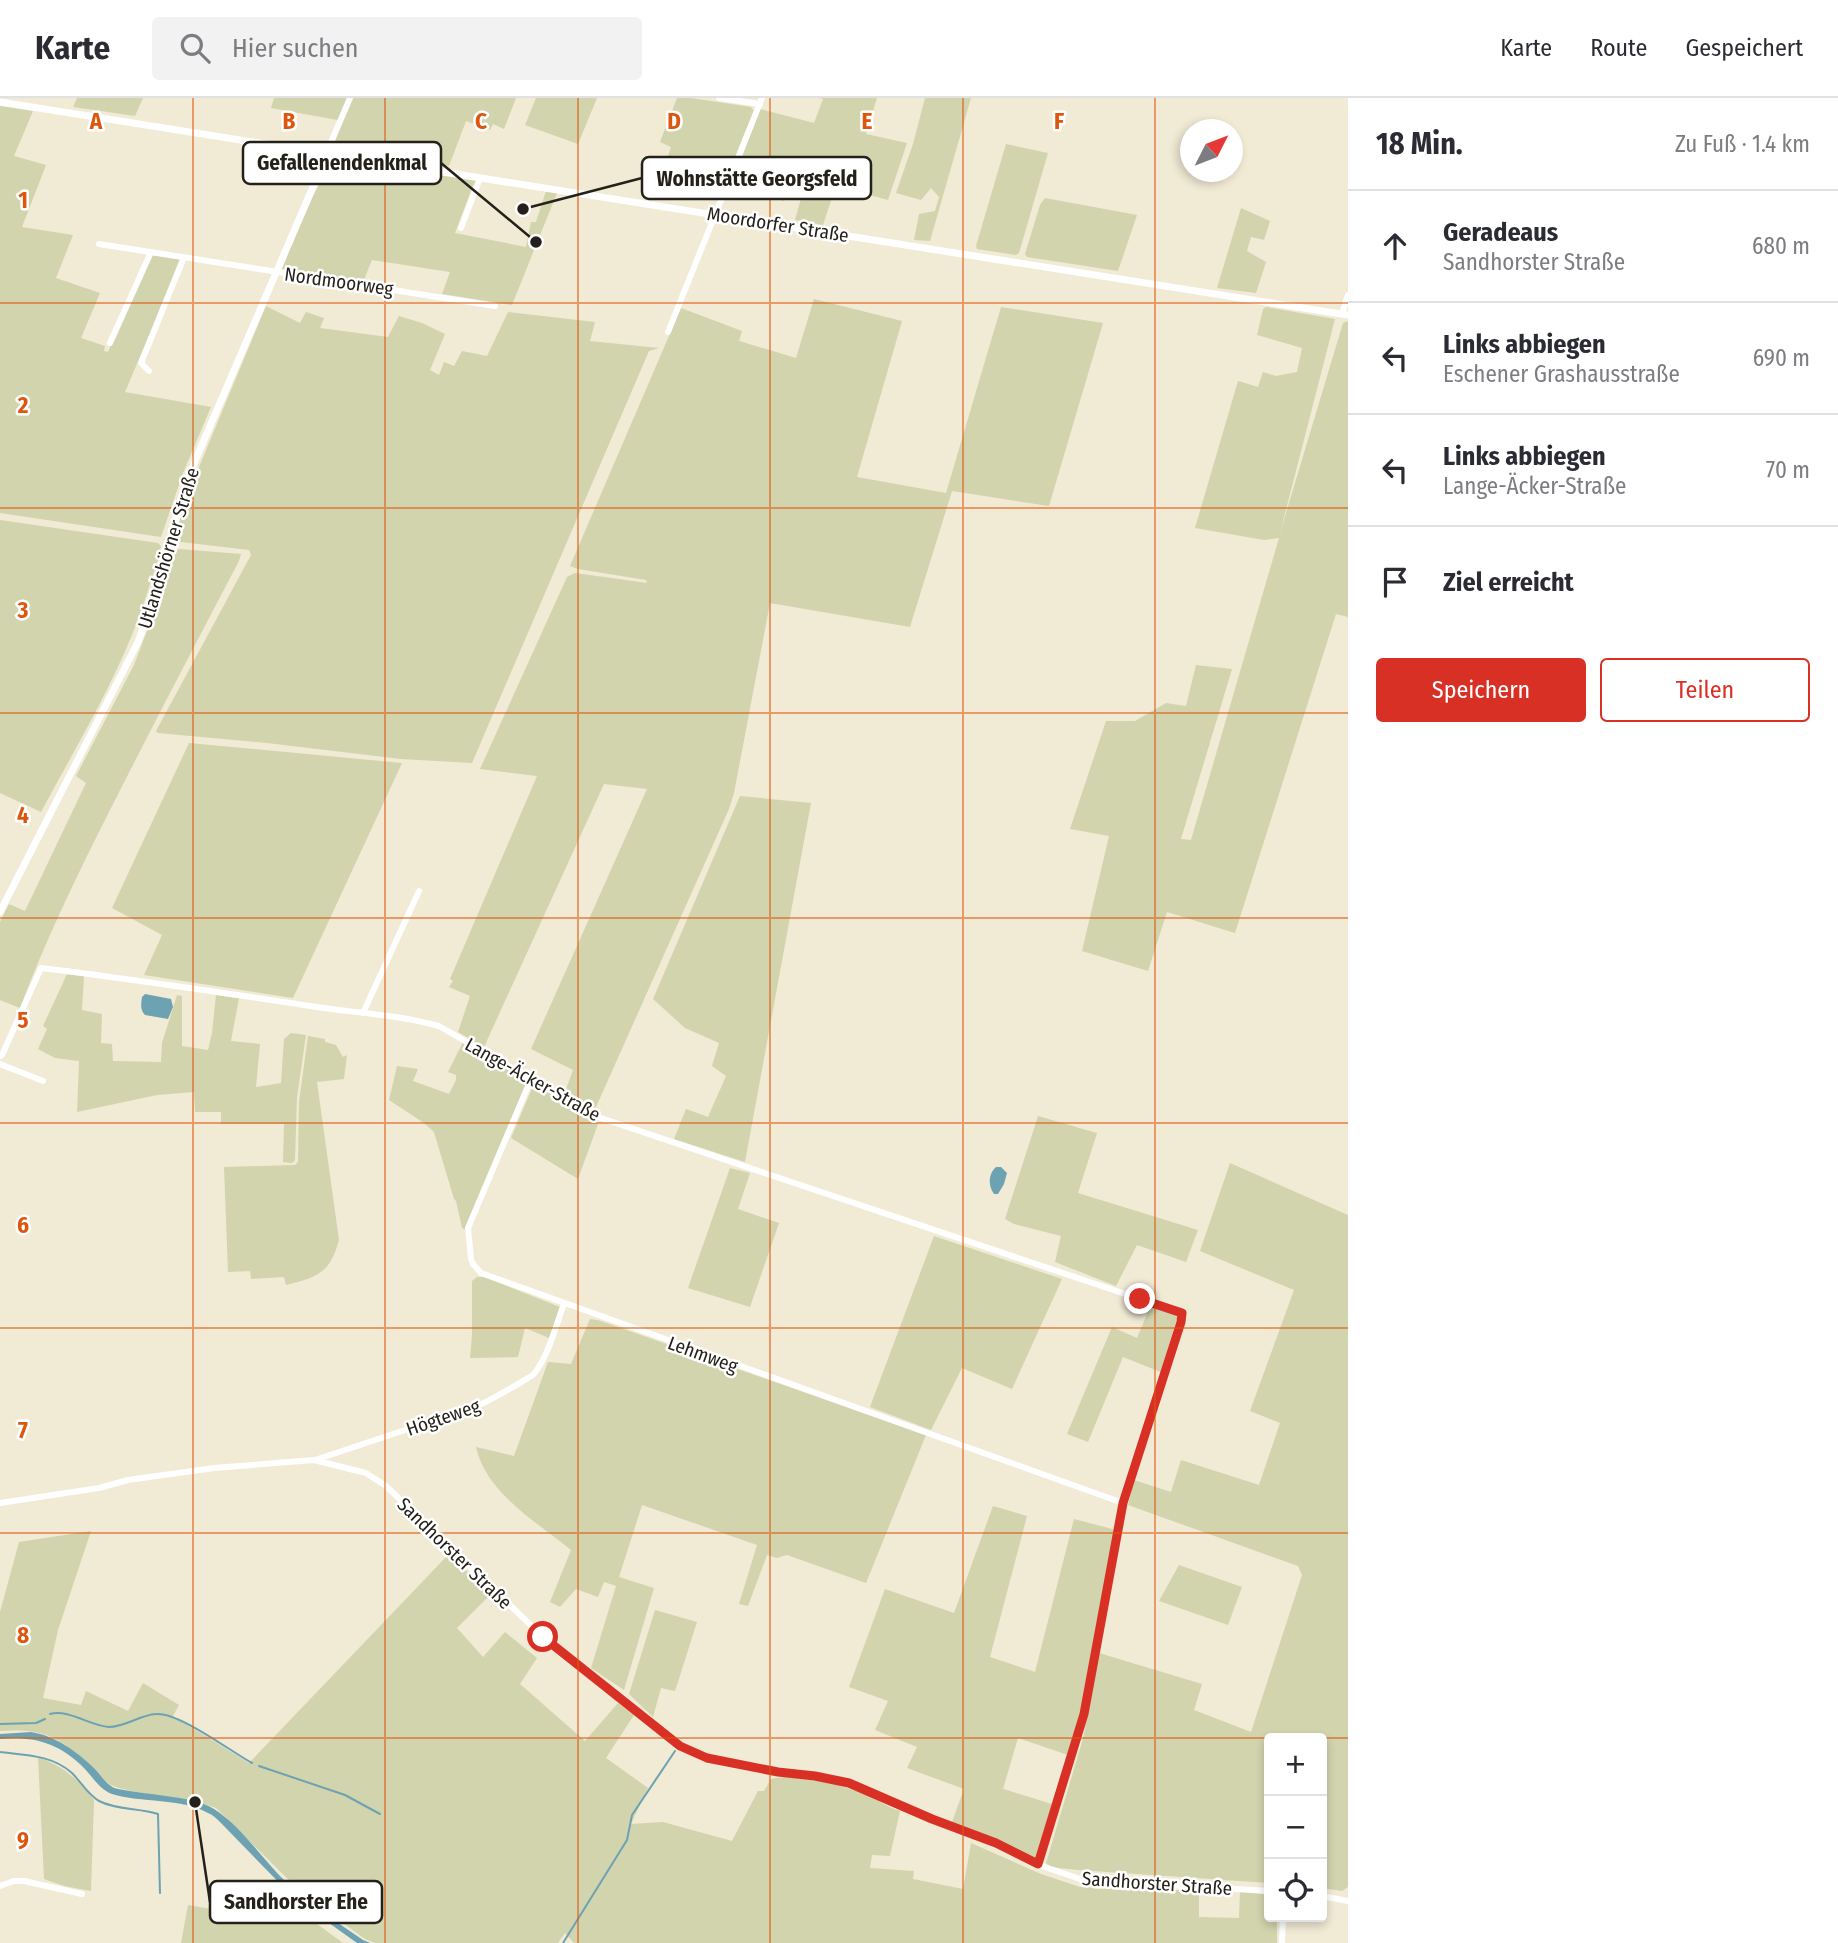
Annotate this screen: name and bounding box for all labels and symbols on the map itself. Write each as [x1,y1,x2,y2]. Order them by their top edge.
text: A [89,107,103,135]
text: B [283,107,296,135]
text: C [475,107,487,135]
text: D [667,107,681,135]
text: E [862,107,873,135]
text: F [1054,107,1064,135]
north arrow [1180,119,1243,182]
callout: Gefallenendenkmal [243,142,441,184]
text: Gefallenendenkmal [257,150,427,176]
callout: Wohnstätte Georgsfeld [642,157,871,199]
text: Wohnstätte Georgsfeld [656,166,858,192]
text: 1 [18,186,28,214]
street label: Moordorfer Straße [705,202,850,247]
street label: Nordmoorweg [283,262,395,301]
text: 2 [17,391,29,419]
street label: Utlandshörner Straße [133,465,204,632]
text: 3 [17,596,29,624]
text: 4 [17,801,29,829]
text: 5 [17,1006,29,1034]
street label: Lange-Äcker-Straße [461,1033,605,1126]
text: 6 [17,1211,29,1239]
route end [1124,1283,1155,1314]
street label: Lehmweg [665,1331,741,1378]
street label: Högteweg [403,1394,483,1441]
text: 7 [18,1416,28,1444]
street label: Sandhorster Straße [393,1493,517,1614]
text: 8 [17,1621,29,1649]
route start [527,1621,558,1652]
text: 9 [17,1826,29,1854]
street label: Sandhorster Straße [1081,1867,1233,1900]
callout: Sandhorster Ehe [210,1881,382,1923]
text: Sandhorster Ehe [224,1889,368,1915]

